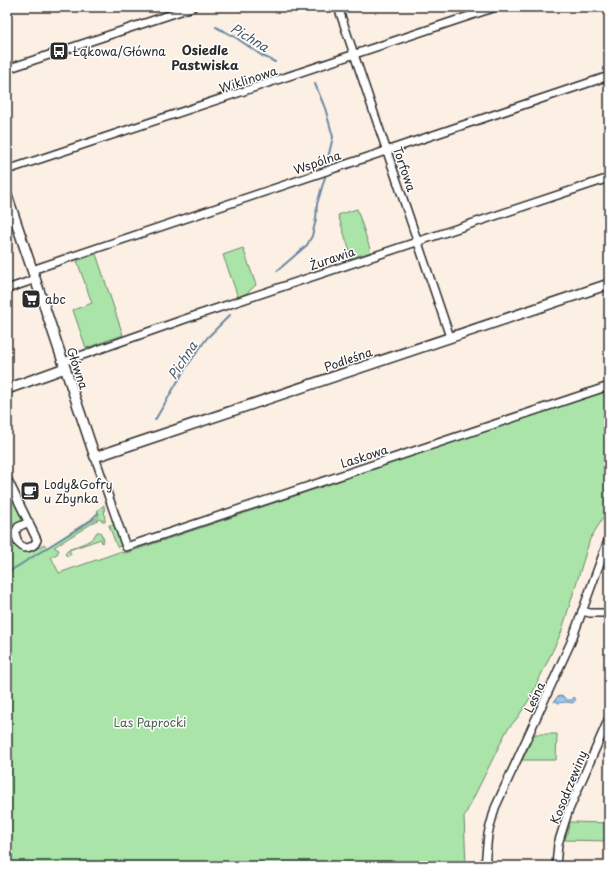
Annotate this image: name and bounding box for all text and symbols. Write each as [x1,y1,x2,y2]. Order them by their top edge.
water label: Pichna [227,18,273,56]
bus stop icon: Łąkowa/Główna [48,40,70,62]
district label: Osiedle Pastwiska [171,40,239,74]
place label: Łąkowa/Główna [72,42,166,60]
street label: Wiklinowa [217,61,280,97]
street label: Torfowa [389,144,421,194]
street label: Wspólna [291,145,344,179]
street label: Żurawia [307,242,358,274]
supermarket icon: abc [20,288,42,310]
place label: abc [45,290,66,308]
water label: Pichna [163,337,202,383]
street label: Podleśna [322,342,375,376]
street label: Główna [63,345,93,392]
street label: Laskowa [338,440,391,472]
place label: Lody&Gofry u Zbynka [44,475,112,507]
cafe icon: Lody&Gofry u Zbynka [19,480,41,502]
street label: Leśna [519,678,549,715]
park label: Las Paprocki [114,713,186,731]
street label: Kosodrzewiny [545,747,591,827]

